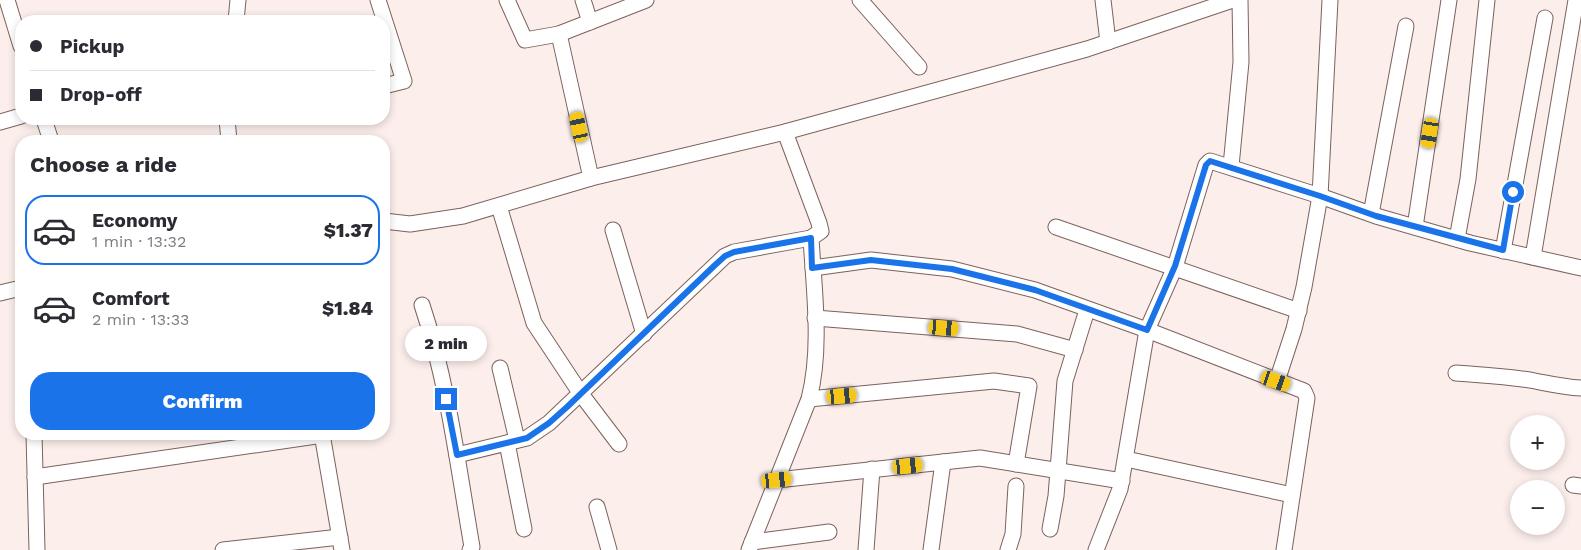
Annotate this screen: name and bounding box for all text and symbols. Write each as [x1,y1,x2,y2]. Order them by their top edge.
text: Pickup [60,35,124,58]
text: Drop-off [60,83,142,106]
car [568,111,589,143]
car [1420,117,1439,149]
text: Choose a ride [30,152,177,177]
route start [1502,181,1524,203]
icon: car [32,208,77,253]
text: Economy [92,209,177,232]
text: $1.37 [324,219,373,242]
text: 1 min · 13:32 [92,232,186,251]
icon: car [32,286,77,331]
text: Comfort [92,287,170,310]
text: $1.84 [322,297,373,320]
text: 2 min · 13:33 [92,310,189,329]
car [928,319,959,337]
callout: 2 min [405,326,487,362]
text: 2 min [424,334,468,353]
car [1259,369,1292,393]
button: Confirm [30,372,375,430]
car [826,387,857,405]
route end [435,388,457,410]
map controls [1510,415,1565,535]
button: + [1510,415,1565,470]
car [892,457,923,475]
car [761,471,792,489]
button: − [1510,480,1565,535]

